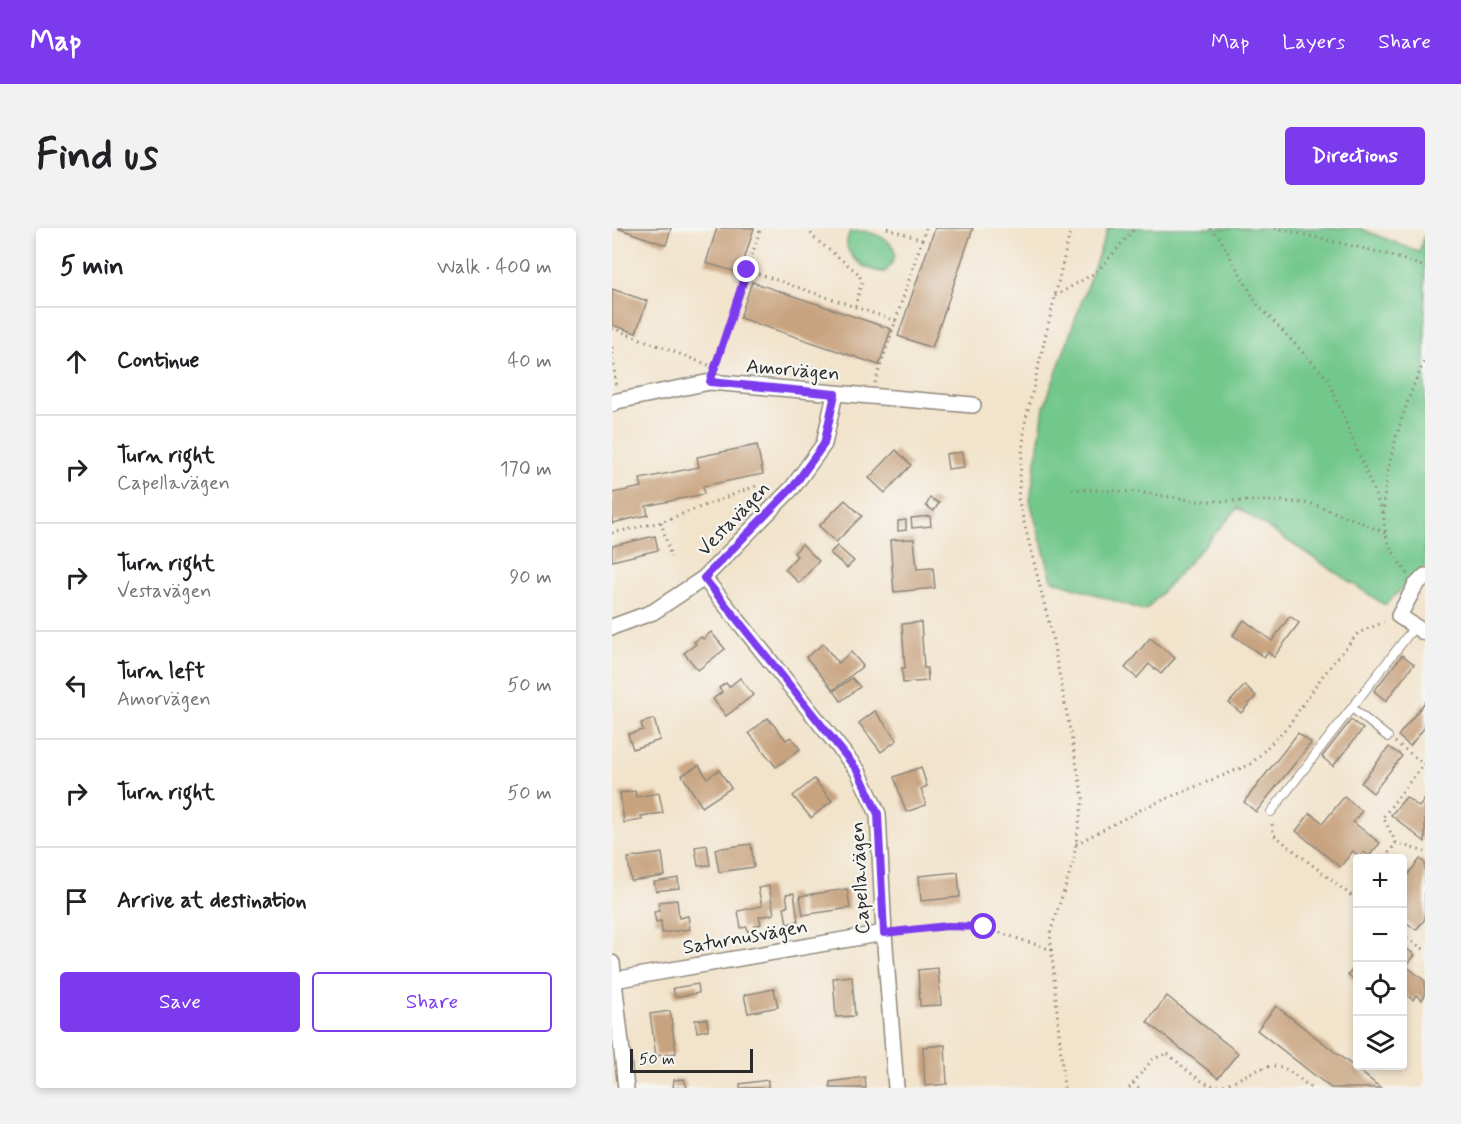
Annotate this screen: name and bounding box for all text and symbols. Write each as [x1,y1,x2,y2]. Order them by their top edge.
text: Map [30,24,81,61]
text: Map [1211,28,1249,56]
text: Layers [1282,28,1345,56]
text: Share [1378,28,1431,56]
button: Directions [1285,127,1425,185]
text: Find us [36,129,158,184]
text: 5 min [60,250,124,284]
text: Walk · 400 m [437,254,552,281]
route end [733,256,759,282]
icon: ahead [60,345,93,378]
text: Continue [117,347,199,375]
text: 40 m [508,348,552,375]
street label: Amorvägen [745,353,841,388]
text: Turn right [117,442,215,470]
icon: right [60,453,93,486]
text: 170 m [500,456,552,483]
text: Capellavägen [117,470,230,497]
street label: Vestavägen [692,476,777,562]
text: Turn right [117,550,215,578]
icon: right [60,561,93,594]
text: 90 m [509,564,552,591]
text: Vestavägen [117,578,212,605]
text: Turn left [117,658,205,686]
icon: left [60,669,93,702]
text: 50 m [507,672,552,699]
text: Amorvägen [117,686,211,713]
icon: right [60,777,93,810]
text: Turn right [117,779,215,807]
text: 50 m [507,780,552,807]
street label: Capellavägen [844,821,877,935]
map controls [1353,854,1407,1070]
button: + [1353,854,1407,908]
icon: arrive [60,885,93,918]
text: Arrive at destination [117,887,307,915]
button: − [1353,908,1407,962]
street label: Saturnusvägen [681,913,810,962]
route start [970,913,996,939]
button: locate [1353,962,1407,1016]
button: Save [60,972,300,1032]
button: Share [312,972,552,1032]
button: layers [1353,1016,1407,1070]
scale bar [630,1046,753,1074]
text: 50 m [639,1049,675,1070]

